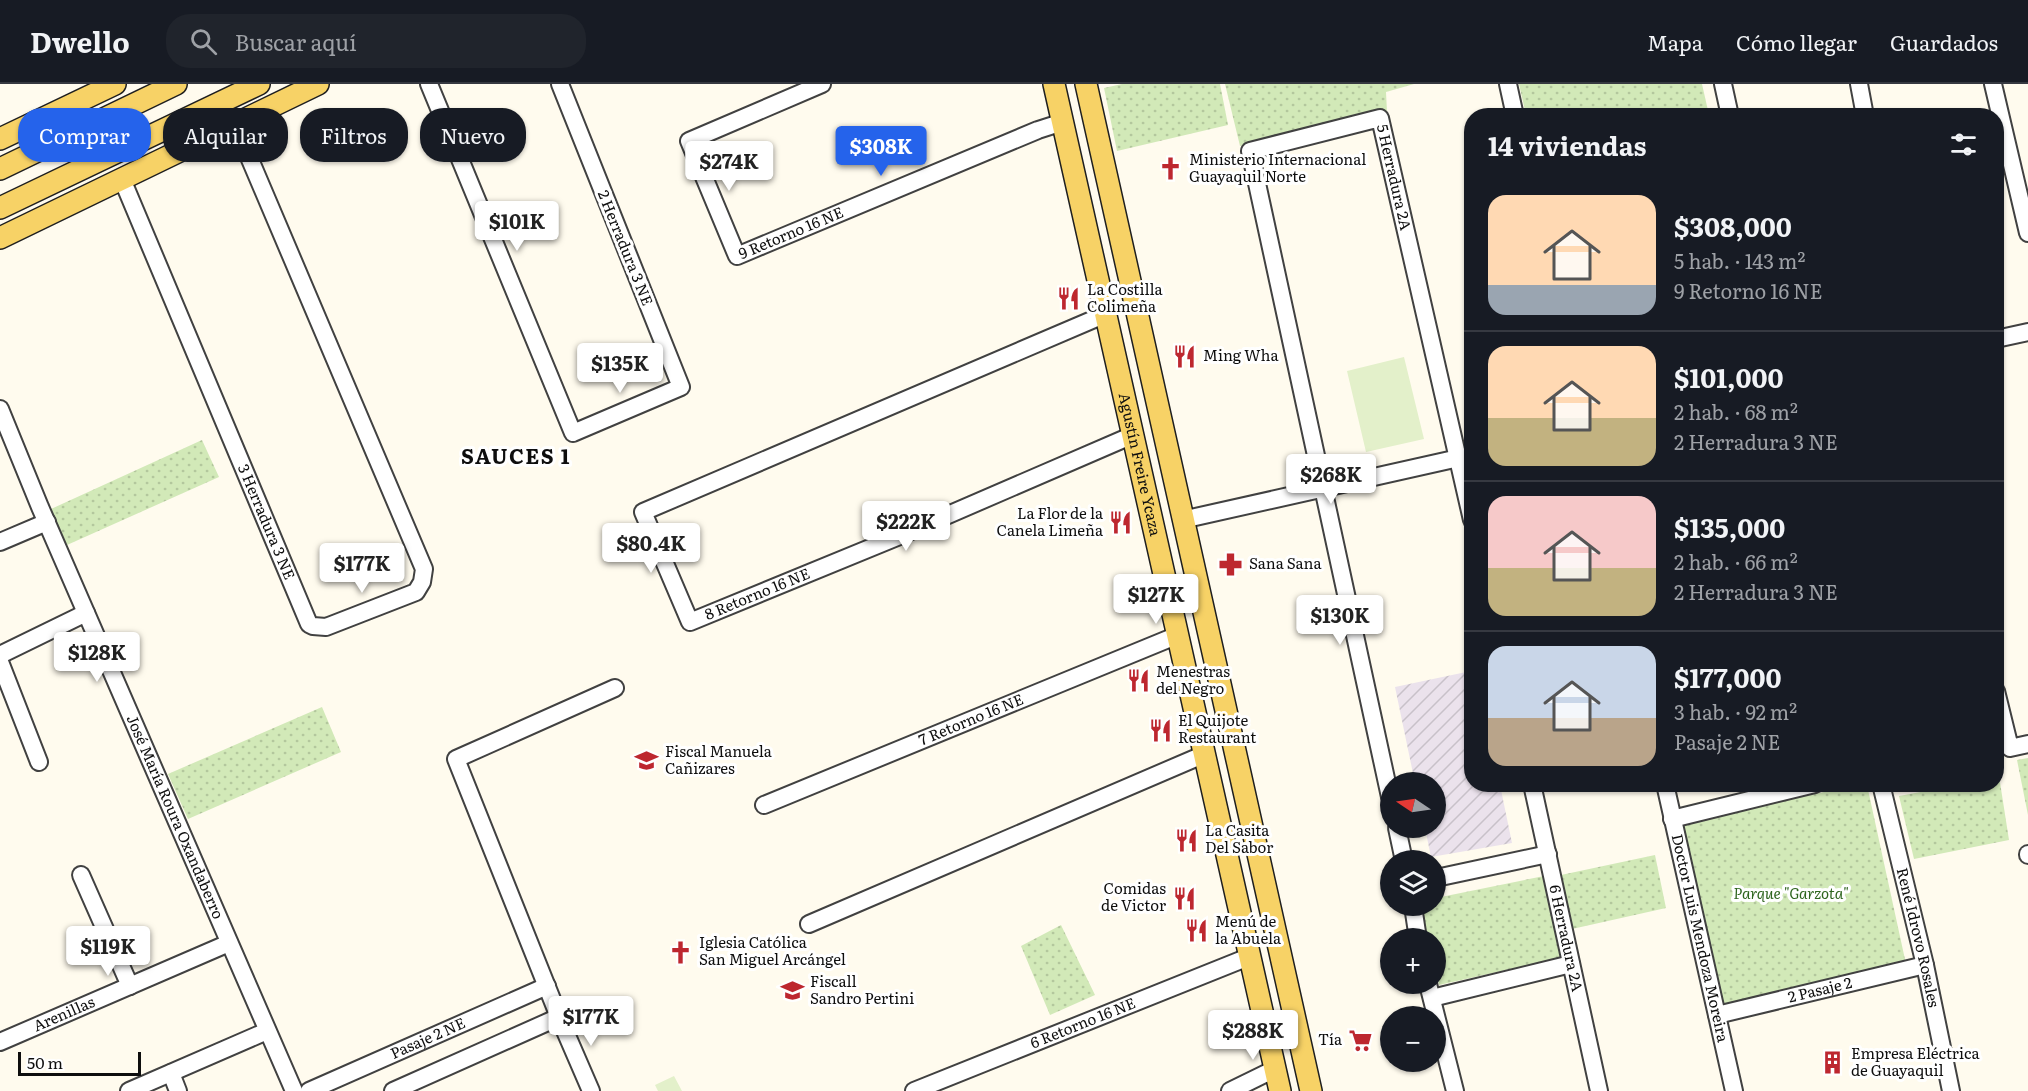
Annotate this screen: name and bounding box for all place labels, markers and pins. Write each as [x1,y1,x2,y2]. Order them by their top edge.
pin: $308K [839,126,923,177]
pin: $274K [687,141,771,192]
place label: Ministerio Internacional Guayaquil Norte [1189,147,1366,187]
church icon: Ministerio Internacional Guayaquil Norte [1158,156,1184,182]
pin: $101K [475,201,559,252]
place label: La Costilla Colimeña [1087,277,1163,317]
restaurant icon: La Costilla Colimeña [1056,286,1082,312]
pin: $135K [578,343,662,394]
restaurant icon: Ming Wha [1172,343,1198,369]
place label: Ming Wha [1203,343,1280,366]
pin: $268K [1289,454,1373,505]
pin: $222K [864,501,948,552]
place label: La Flor de la Canela Limeña [997,501,1104,541]
restaurant icon: La Flor de la Canela Limeña [1108,510,1134,536]
pin: $80.4K [602,523,700,574]
pin: $177K [320,543,404,594]
pharmacy icon: Sana Sana [1218,551,1244,577]
place label: Sana Sana [1249,551,1322,574]
pin: $127K [1114,574,1198,625]
pin: $130K [1298,595,1382,646]
pin: $128K [55,632,139,683]
place label: Menestras del Negro [1156,659,1230,699]
restaurant icon: Menestras del Negro [1125,668,1151,694]
place label: El Quijote Restaurant [1178,708,1256,748]
restaurant icon: El Quijote Restaurant [1147,717,1173,743]
place label: Fiscal Manuela Cañizares [665,739,773,779]
school or university icon: Fiscal Manuela Cañizares [634,748,660,774]
place label: La Casita Del Sabor [1205,818,1273,858]
restaurant icon: La Casita Del Sabor [1174,827,1200,853]
place label: Comidas de Victor [1101,876,1166,916]
restaurant icon: Comidas de Victor [1171,885,1197,911]
place label: Menú de la Abuela [1215,909,1282,949]
restaurant icon: Menú de la Abuela [1184,918,1210,944]
pin: $119K [66,926,150,977]
place label: Iglesia Católica San Miguel Arcángel [699,930,846,970]
church icon: Iglesia Católica San Miguel Arcángel [668,939,694,965]
place label: Fiscall Sandro Pertini [810,969,914,1009]
school or university icon: Fiscall Sandro Pertini [779,978,805,1004]
pin: $177K [549,996,633,1047]
pin: $288K [1211,1010,1295,1061]
place label: Tía [1318,1027,1343,1050]
supermarket icon: Tía [1347,1027,1373,1053]
place label: Empresa Eléctrica de Guayaquil [1851,1041,1980,1081]
building icon: Empresa Eléctrica de Guayaquil [1820,1050,1846,1076]

